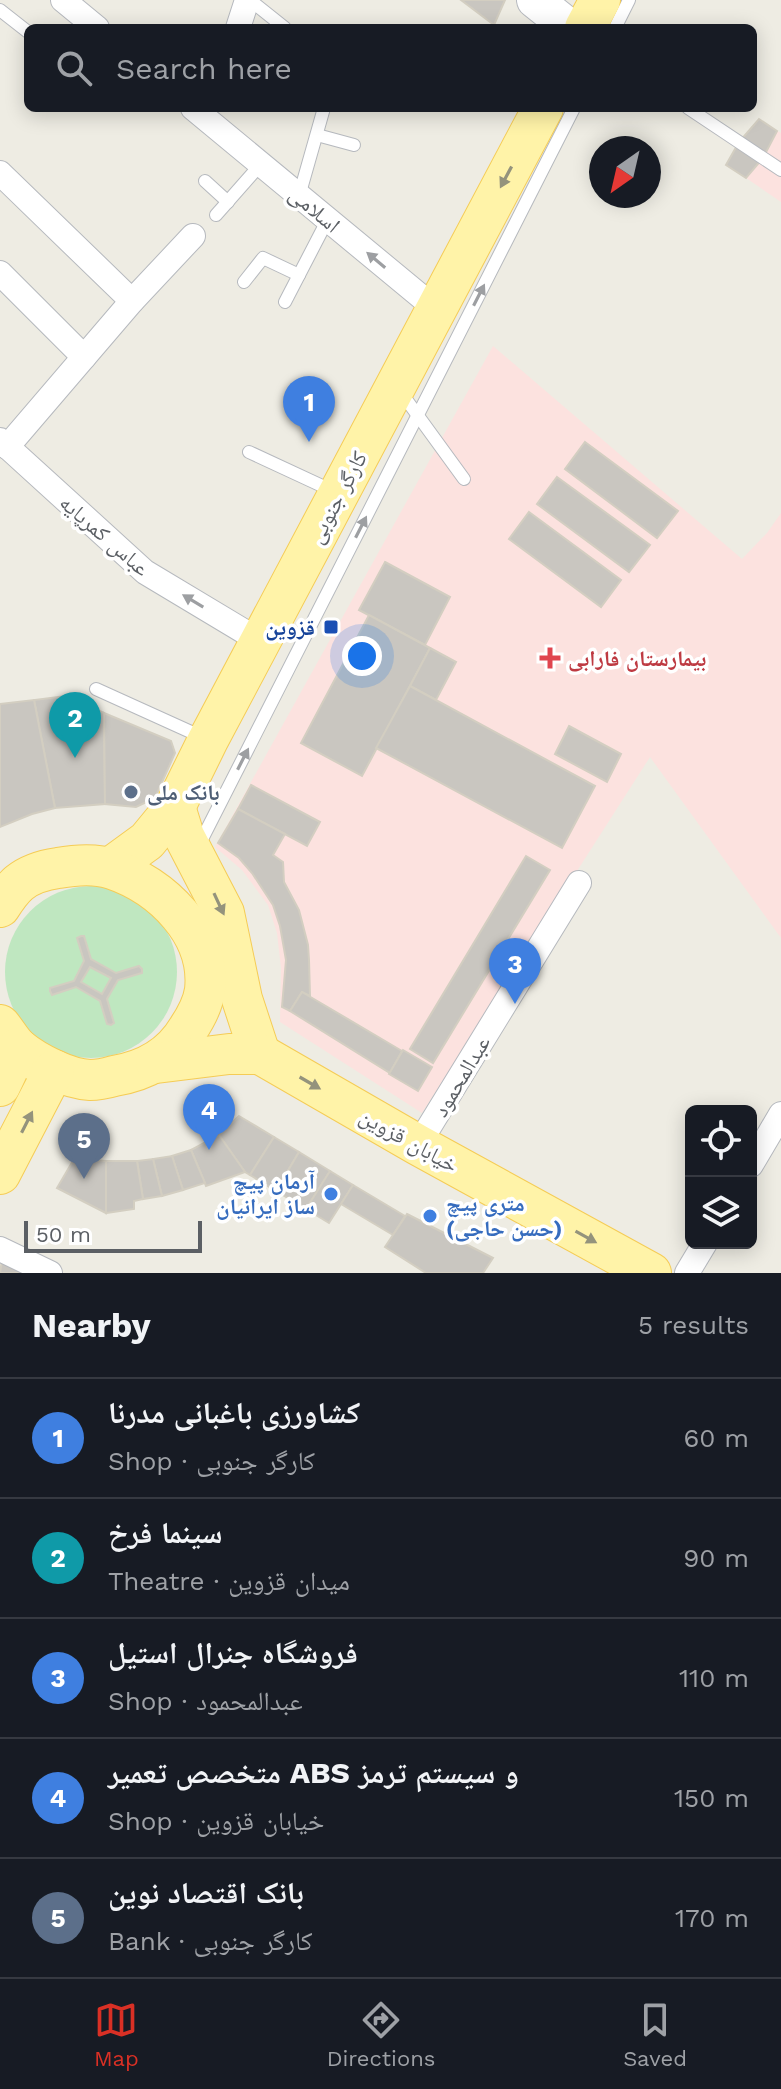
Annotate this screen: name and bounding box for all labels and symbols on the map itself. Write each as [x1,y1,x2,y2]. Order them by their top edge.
north arrow [589,136,661,208]
one-way arrow [500,166,514,188]
street label: اسلامی [284,181,345,238]
one-way arrow [366,252,386,269]
one-way arrow [472,284,485,307]
pin: 1 [283,376,335,442]
street label: کارگر جنوبی [303,447,373,548]
street label: عباس کمرپایه [54,490,155,582]
one-way arrow [354,516,367,539]
one-way arrow [182,595,204,609]
place label: قزوین [265,615,315,641]
marker: قزوین [322,618,340,636]
your location [342,636,382,676]
place label: بیمارستان فارابی [568,646,706,672]
marker: بیمارستان فارابی [539,647,561,669]
pin: 2 [49,692,101,758]
one-way arrow [236,747,249,770]
place label: بانک ملی [147,780,220,806]
marker: بانک ملی [122,783,140,801]
one-way arrow [212,892,226,915]
pin: 3 [489,938,541,1004]
street label: عبدالمحمود [428,1031,495,1121]
one-way arrow [299,1076,321,1090]
pin: 4 [183,1084,235,1150]
street label: خیابان قزوین [355,1103,462,1179]
one-way arrow [21,1111,34,1134]
pin: 5 [58,1113,110,1179]
place label: آرمان پیچ ساز ایرانیان [216,1169,315,1220]
marker: آرمان پیچ ساز ایرانیان [322,1185,340,1203]
place label: متری پیچ (حسن حاجی) [446,1191,562,1242]
marker: متری پیچ (حسن حاجی) [421,1207,439,1225]
scale bar [24,1217,202,1253]
one-way arrow [575,1230,597,1244]

